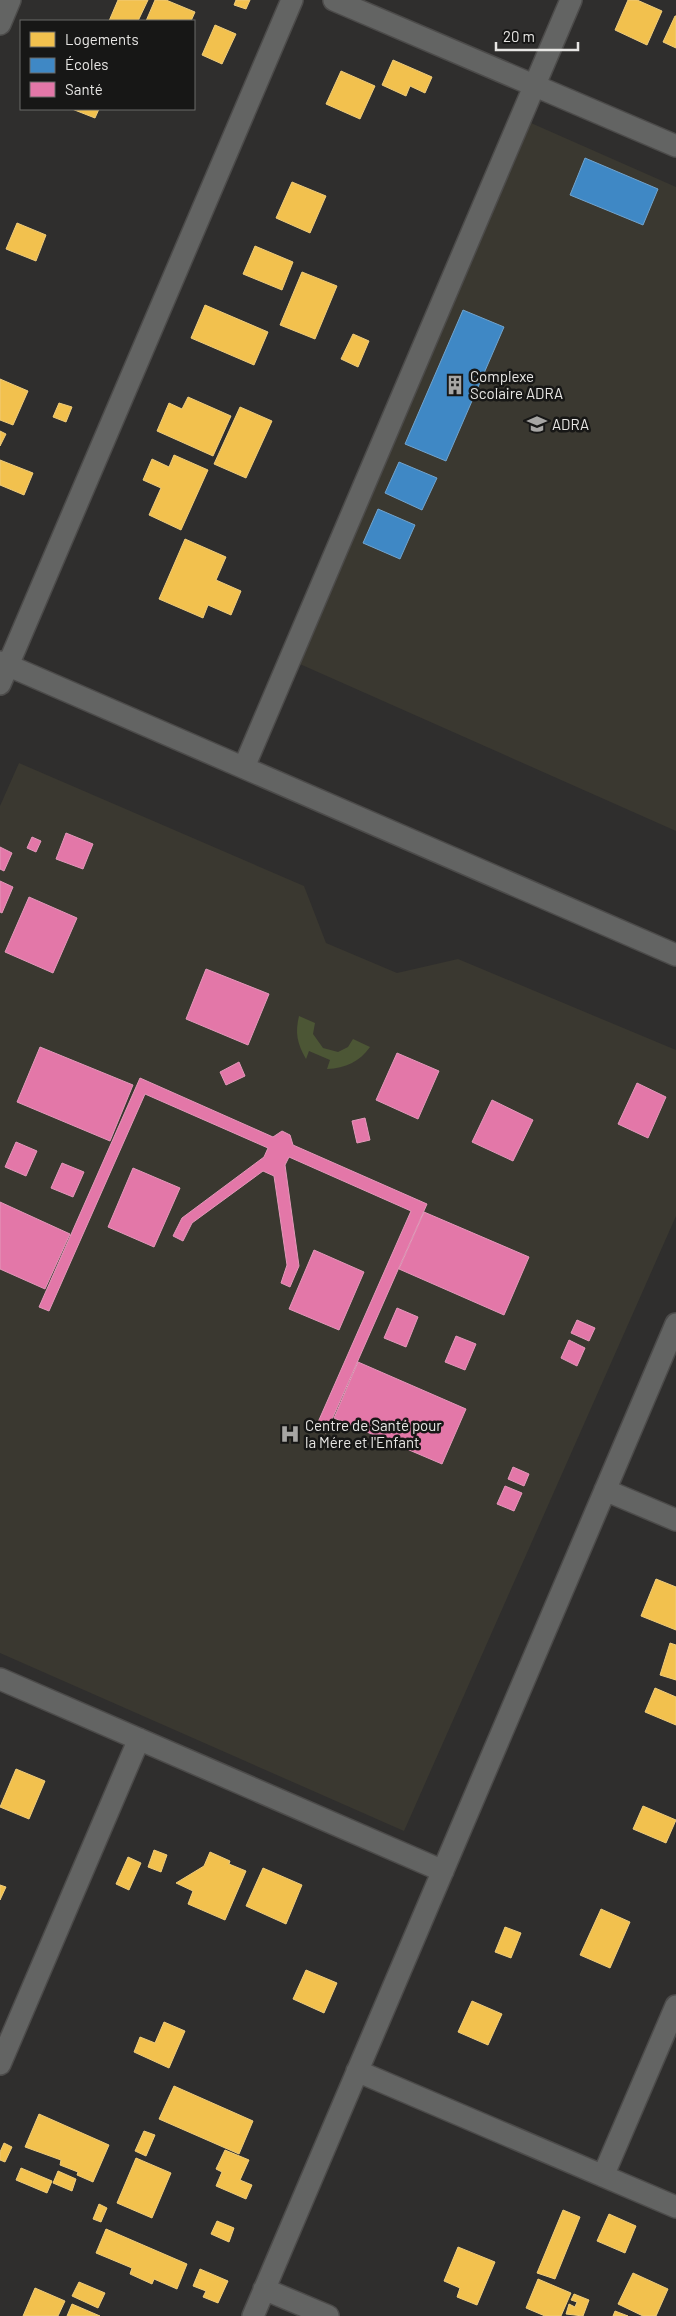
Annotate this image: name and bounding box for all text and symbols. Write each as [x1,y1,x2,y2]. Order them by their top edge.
legend [20,20,195,110]
scale bar [496,20,578,52]
text: 20 m [503,27,535,45]
text: Logements [65,30,139,48]
text: Écoles [65,55,109,73]
text: Santé [65,80,103,98]
place label: Complexe Scolaire ADRA [470,367,563,402]
building icon: Complexe Scolaire ADRA [444,374,466,396]
school or university icon: ADRA [526,413,548,435]
place label: ADRA [552,415,589,433]
place label: Centre de Santé pour la Mére et l'Enfant [305,1416,442,1451]
hospital icon: Centre de Santé pour la Mére et l'Enfant [279,1423,301,1445]

